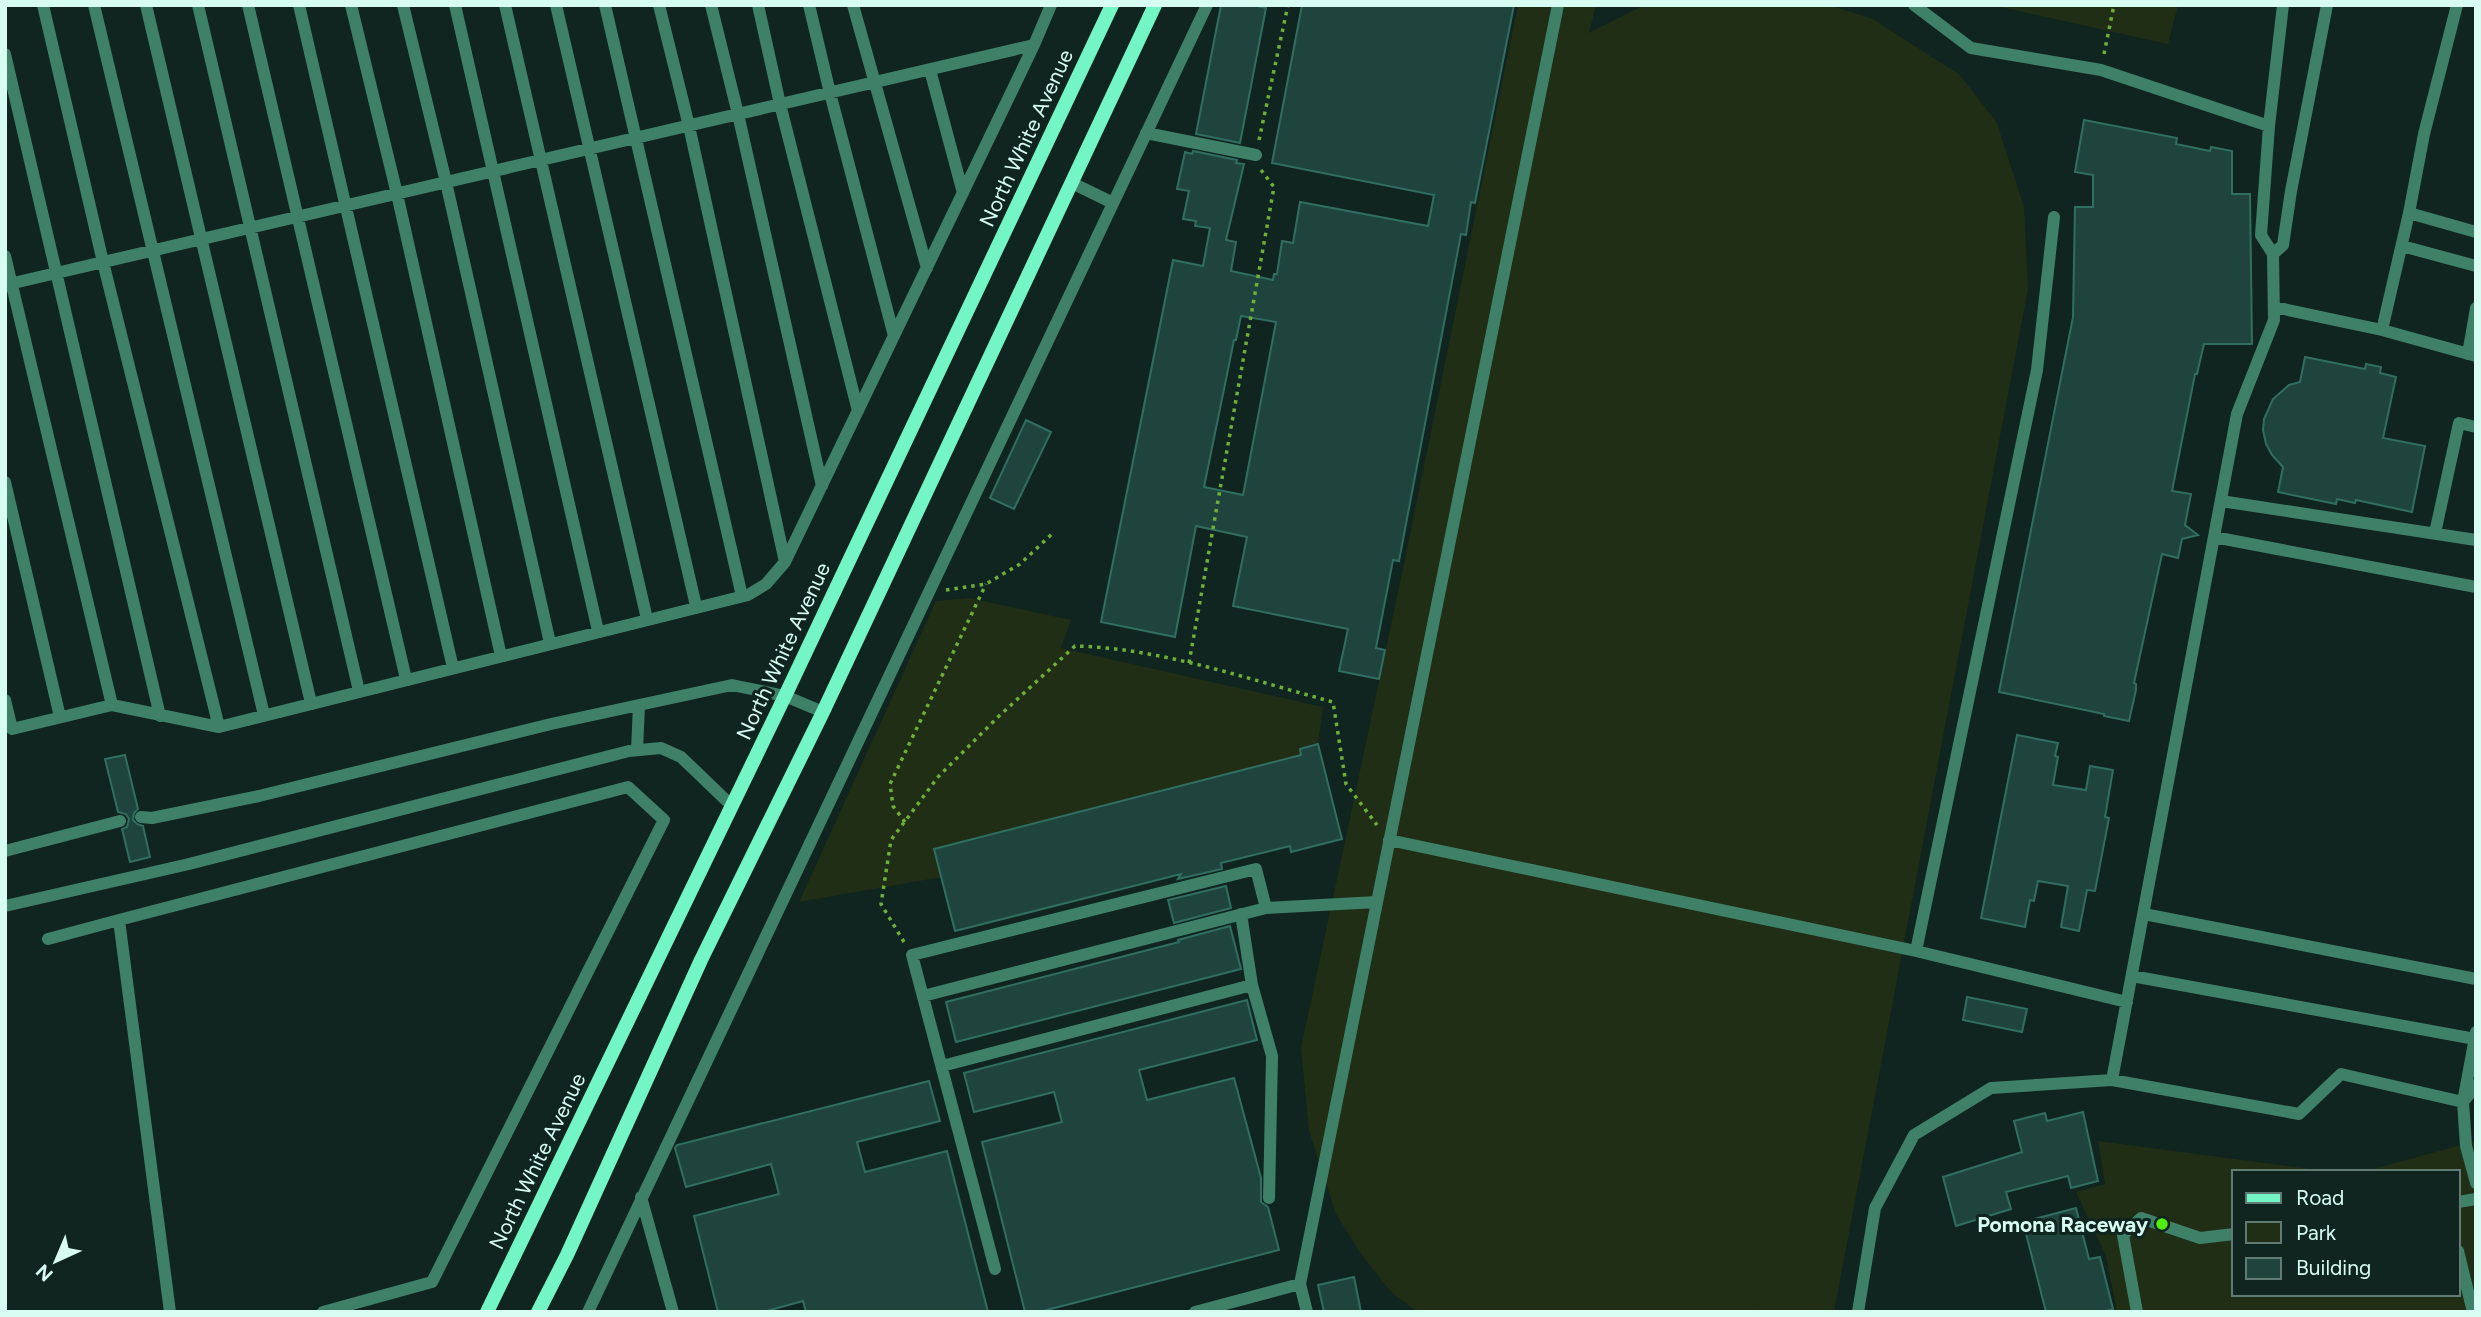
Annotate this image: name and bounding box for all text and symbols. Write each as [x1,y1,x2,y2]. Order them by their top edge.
street label: North White Avenue [974,45,1078,231]
street label: North White Avenue [731,558,835,744]
street label: North White Avenue [484,1069,590,1253]
legend [2232,1170,2460,1296]
text: Road [2296,1185,2344,1210]
place label: Pomona Raceway [1977,1212,2149,1237]
marker: Pomona Raceway [2154,1216,2170,1232]
text: Park [2296,1220,2337,1245]
north arrow [21,1226,91,1296]
text: Building [2296,1255,2371,1280]
text: N [31,1259,58,1286]

